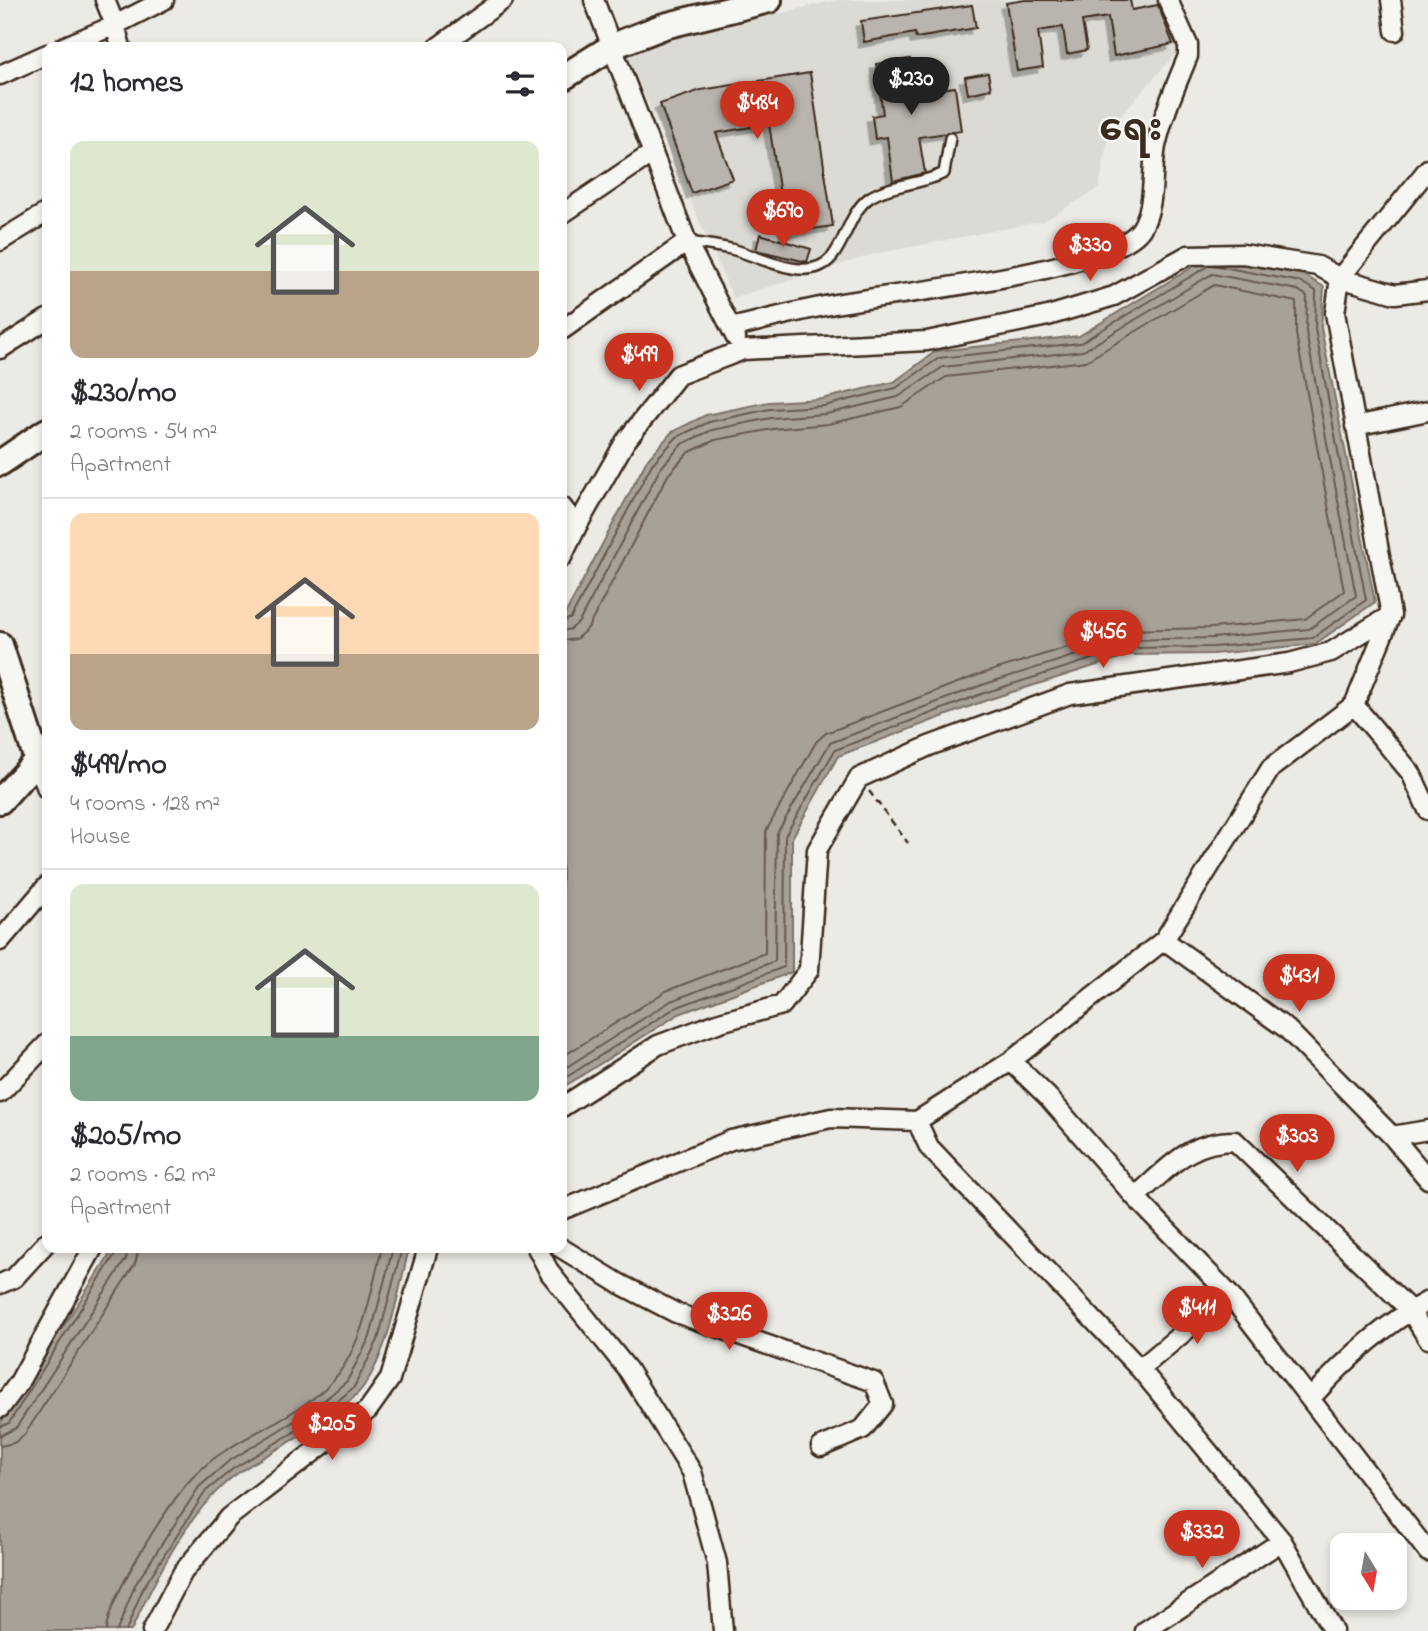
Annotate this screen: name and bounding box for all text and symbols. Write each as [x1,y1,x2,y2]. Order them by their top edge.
pin: $230 [870,58,952,117]
text: 12 homes [70,62,184,106]
text: $230 [889,63,933,96]
icon: filters [501,65,539,103]
pin: $484 [716,82,798,141]
text: $484 [736,87,778,120]
district label: ရေး [1099,104,1163,158]
icon: home [242,187,368,313]
pin: $690 [742,190,824,249]
text: $690 [763,195,803,228]
pin: $330 [1049,224,1131,283]
text: $330 [1069,229,1111,262]
pin: $499 [598,334,680,393]
text: $499 [620,339,658,372]
text: $230/mo [70,372,177,416]
text: 2 rooms · 54 m² [70,416,217,449]
text: Apartment [70,449,171,482]
icon: home [242,559,368,685]
pin: $456 [1062,610,1144,670]
text: $456 [1080,616,1126,649]
text: $499/mo [70,744,167,788]
text: 4 rooms · 128 m² [70,788,220,821]
text: House [70,821,130,854]
icon: home [242,930,368,1056]
pin: $431 [1258,954,1340,1014]
text: $431 [1279,960,1319,993]
pin: $303 [1256,1114,1338,1174]
text: $205/mo [70,1115,181,1159]
text: $303 [1276,1120,1318,1153]
text: 2 rooms · 62 m² [70,1159,216,1192]
text: Apartment [70,1192,171,1225]
pin: $411 [1156,1286,1238,1346]
pin: $326 [688,1292,770,1352]
text: $411 [1178,1292,1216,1325]
text: $326 [707,1298,751,1331]
pin: $205 [291,1402,373,1462]
text: $205 [308,1408,356,1441]
pin: $332 [1161,1510,1243,1570]
text: $332 [1180,1516,1224,1549]
north arrow [1330,1533,1407,1610]
map controls [1330,1533,1407,1610]

